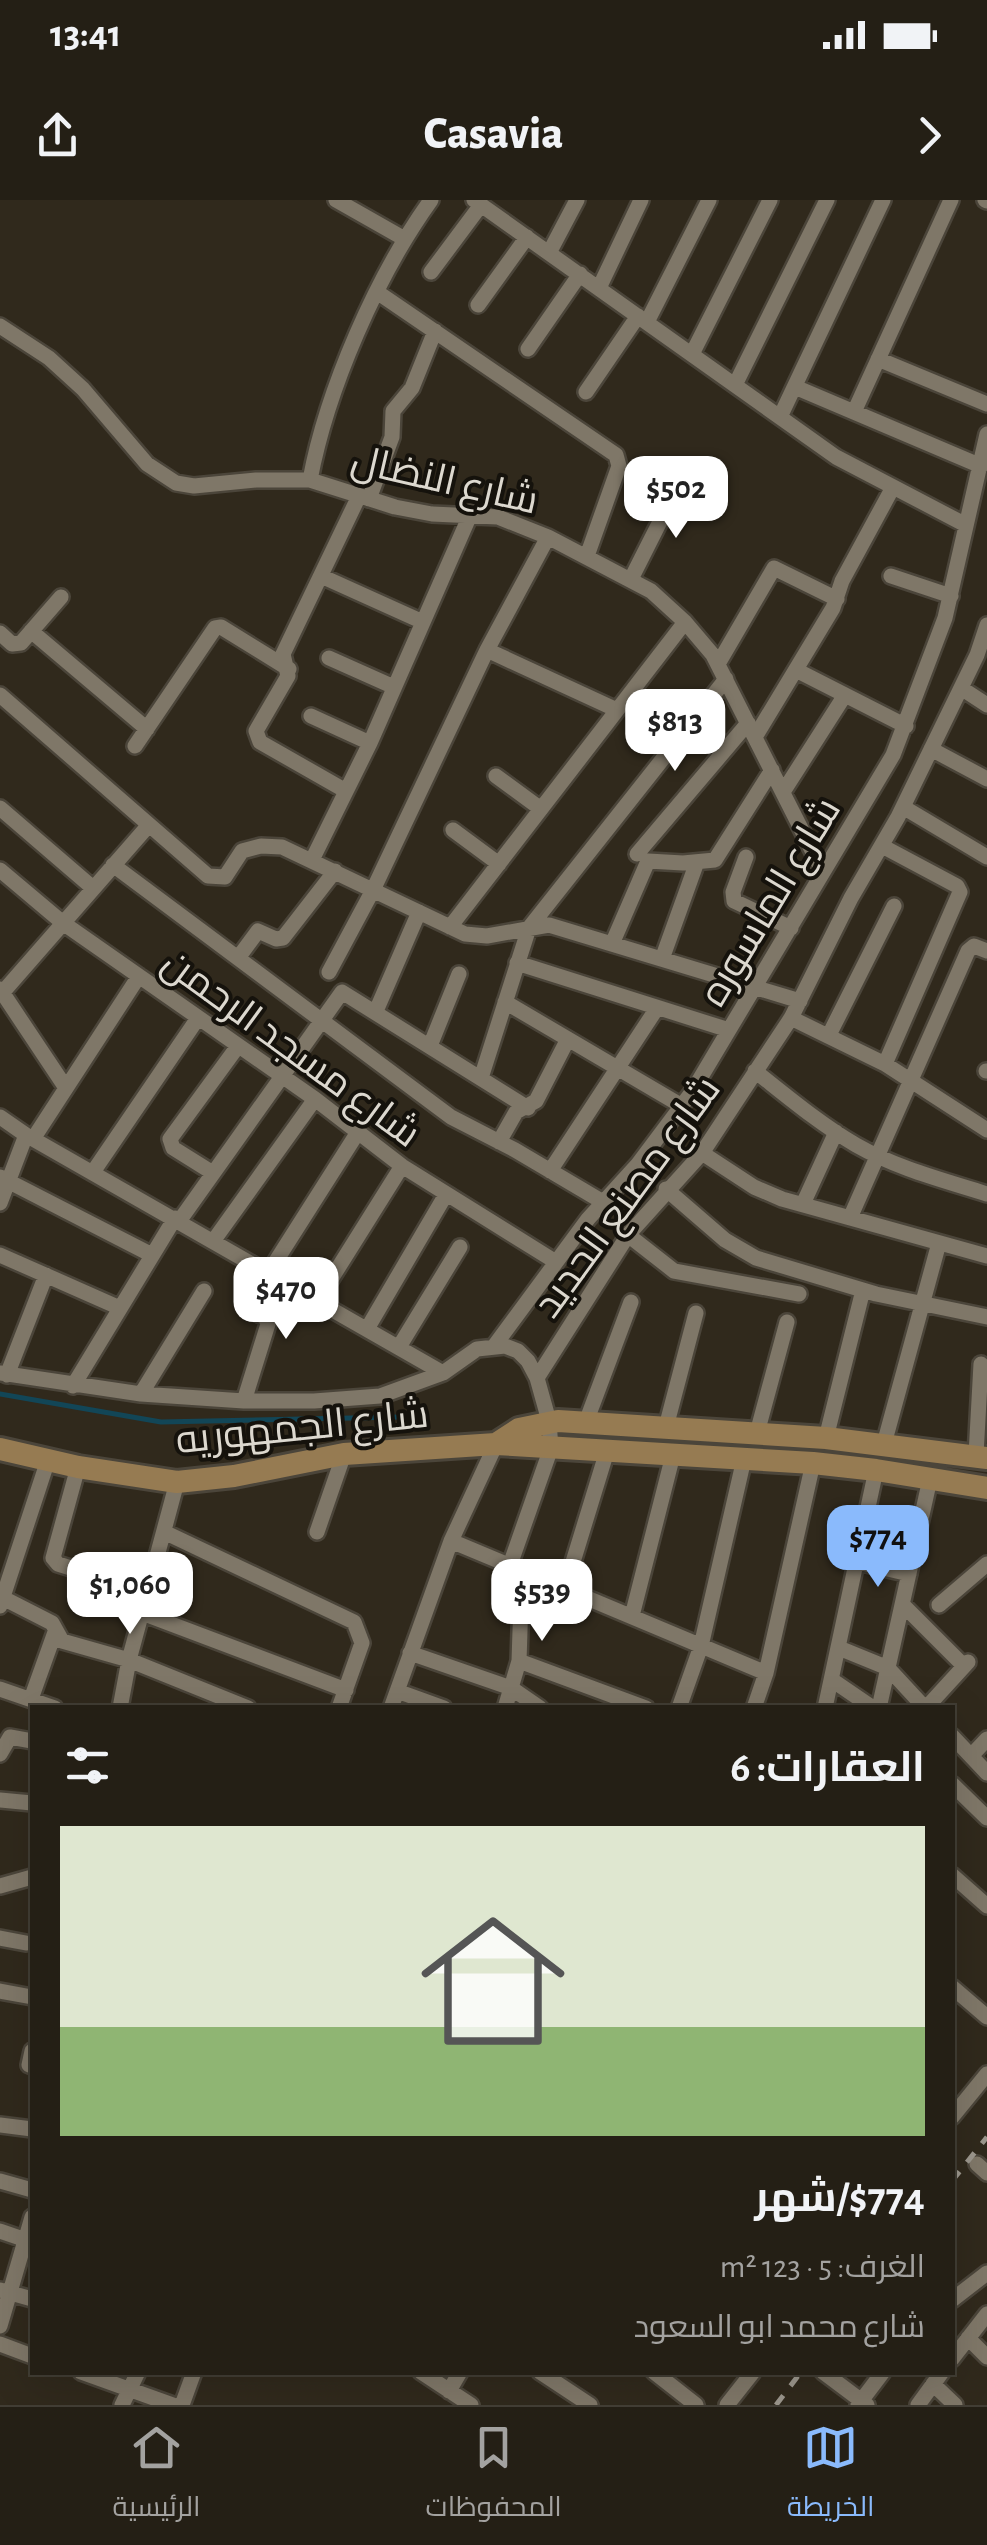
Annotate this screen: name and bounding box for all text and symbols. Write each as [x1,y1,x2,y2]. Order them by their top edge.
text: 13:41 [50,16,122,54]
icon: share [30,108,85,163]
icon: forward [902,108,957,163]
text: Casavia [424,112,563,157]
street label: شارع النضال [346,439,542,527]
pin: $502 [617,456,735,541]
text: $502 [646,472,706,504]
pin: $813 [616,689,734,774]
text: $813 [647,705,703,737]
street label: شارع الماسوره [692,791,853,1016]
street label: شارع مسجد الرحمن [152,941,427,1159]
street label: شارع مصنع الحديد [526,1069,732,1328]
pin: $470 [227,1257,345,1342]
text: $470 [256,1273,317,1305]
street label: شارع الجمهوريه [174,1394,431,1466]
pin: $774 [819,1505,937,1590]
text: $774 [849,1521,907,1553]
pin: $1,060 [49,1552,211,1637]
pin: $539 [483,1559,601,1644]
text: $1,060 [89,1568,171,1600]
text: $539 [513,1575,571,1607]
icon: filters [60,1738,115,1793]
text: العقارات: 6 [730,1747,925,1789]
icon: home [403,1891,583,2071]
text: $774/شهر [755,2177,925,2219]
text: الغرف: 5 · 123 m² [720,2251,925,2283]
text: شارع محمد ابو السعود [634,2311,925,2343]
tab: الرئيسية [113,2420,200,2532]
tab: المحفوظات [426,2420,562,2532]
tab: الخريطة [787,2420,874,2532]

